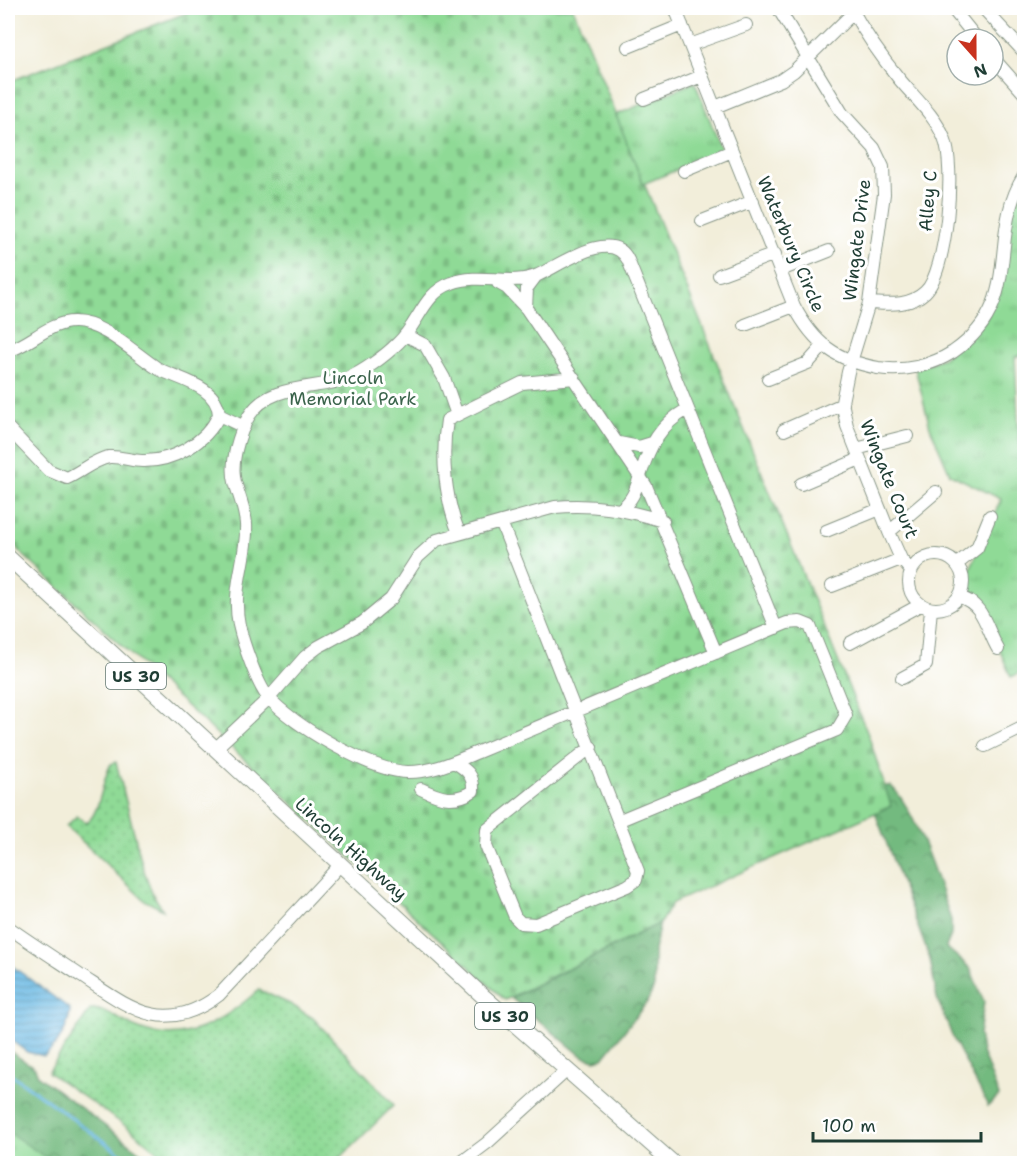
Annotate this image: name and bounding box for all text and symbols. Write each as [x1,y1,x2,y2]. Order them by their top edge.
north arrow [945,27,1005,87]
text: N [971,58,990,83]
street label: Alley C [913,169,943,233]
street label: Waterbury Circle [752,172,830,316]
street label: Wingate Drive [838,178,876,302]
park label: Lincoln Memorial Park [289,366,417,411]
street label: Wingate Court [854,416,924,542]
road number: US 30 [106,663,166,689]
street label: Lincoln Highway [290,792,412,906]
road number: US 30 [475,1003,535,1029]
scale bar [813,1105,981,1143]
text: 100 m [822,1114,876,1138]

